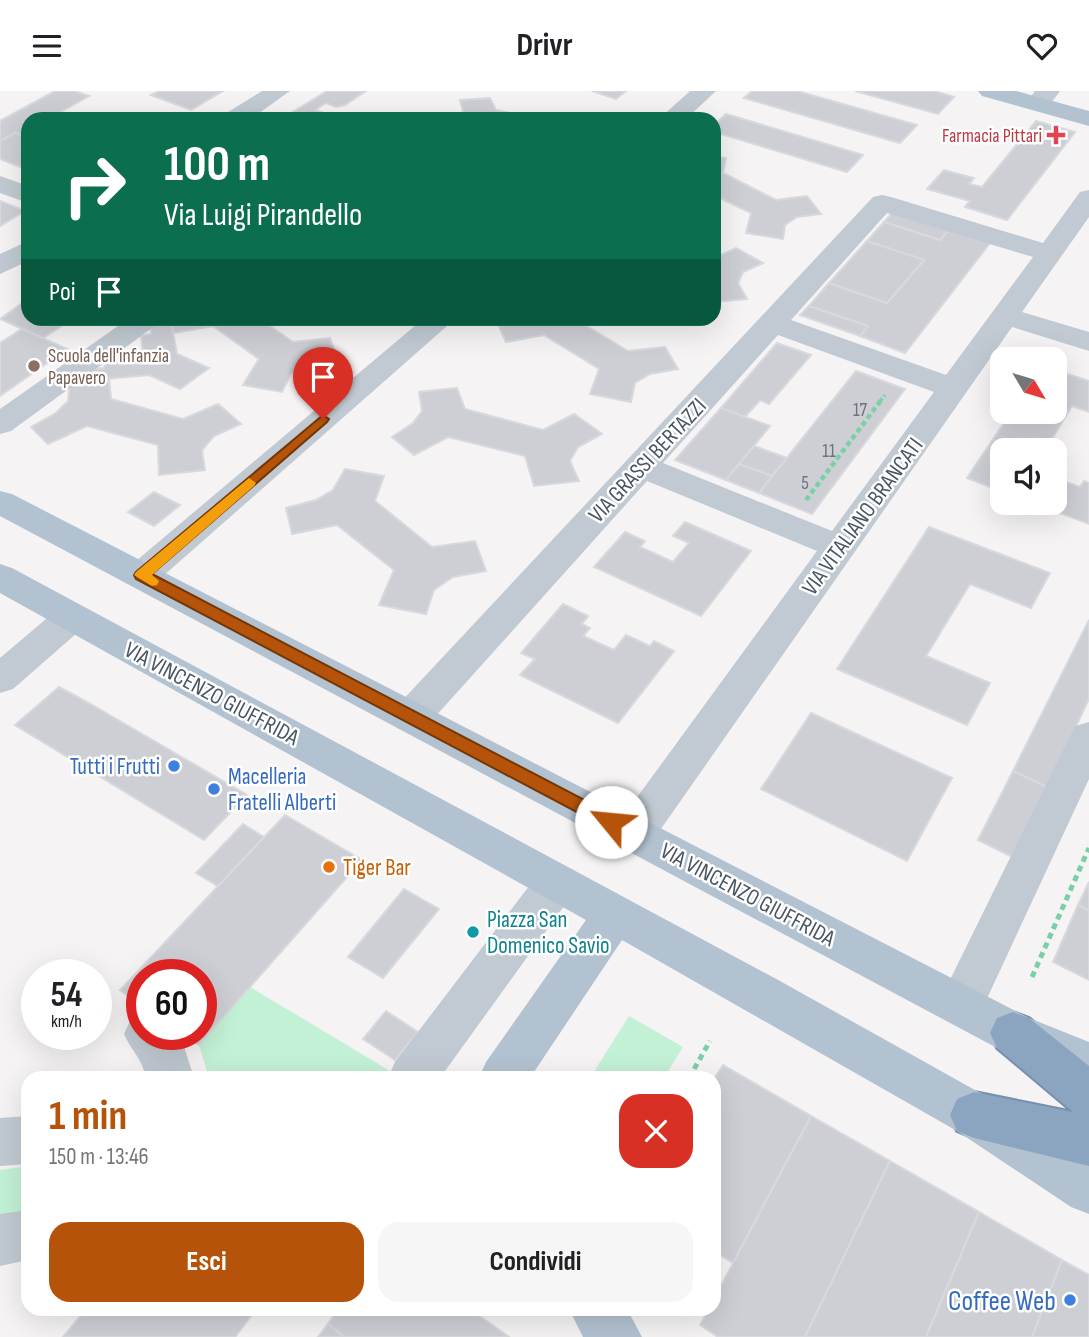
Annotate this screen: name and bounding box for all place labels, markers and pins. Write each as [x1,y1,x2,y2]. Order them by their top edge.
place label: Farmacia Pittari [942,125,1042,148]
marker: Farmacia Pittari [1048,127,1064,143]
place label: Scuola dell'infanzia Papavero [48,345,169,390]
pin [293,347,353,419]
marker: Scuola dell'infanzia Papavero [26,358,42,374]
place label: Tutti i Frutti [70,753,160,781]
marker: Tutti i Frutti [166,758,182,774]
place label: Macelleria Fratelli Alberti [228,763,336,817]
marker: Macelleria Fratelli Alberti [206,781,222,797]
place label: Tiger Bar [343,854,411,882]
marker: Tiger Bar [321,859,337,875]
place label: Piazza San Domenico Savio [487,906,610,960]
marker: Piazza San Domenico Savio [465,924,481,940]
place label: Coffee Web [948,1285,1056,1318]
marker: Coffee Web [1062,1292,1078,1308]

